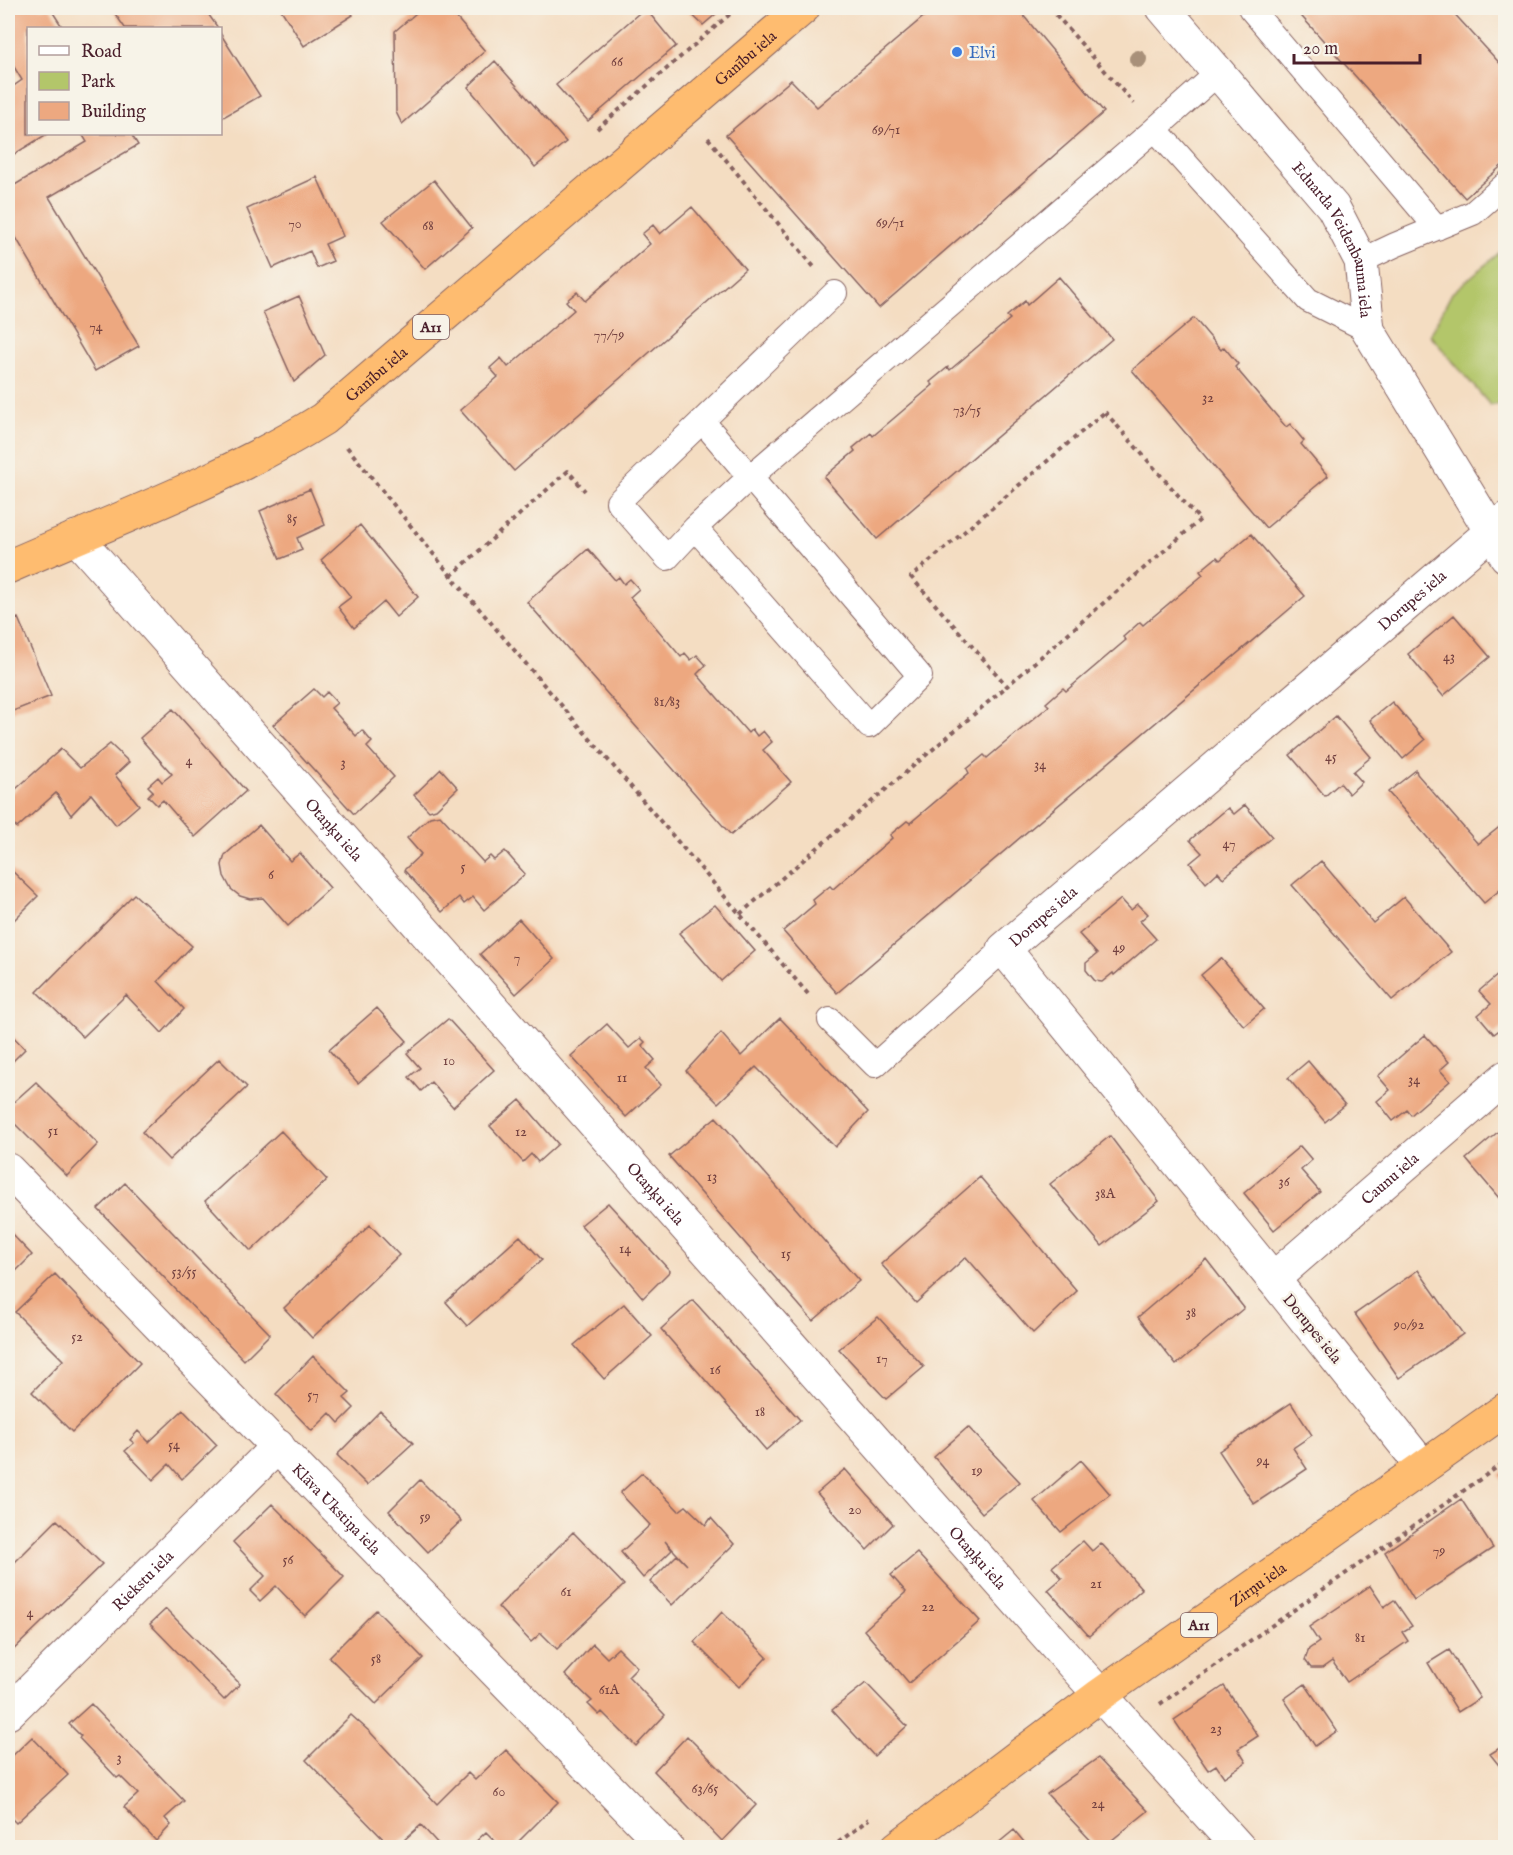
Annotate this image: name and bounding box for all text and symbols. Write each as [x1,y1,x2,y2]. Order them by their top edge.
legend [27,27,222,135]
street label: Ganību iela [711,27,782,91]
scale bar [1294,27,1420,65]
text: 20 m [1303,38,1338,61]
text: Road [81,41,122,64]
place label: Elvi [969,44,996,64]
marker: Elvi [950,45,964,59]
house number: 66 [611,53,624,71]
text: Park [81,71,116,94]
text: Building [81,101,146,124]
house number: 69/71 [872,121,900,139]
street label: Eduarda Veidenbauma iela [1287,158,1375,319]
house number: 69/71 [876,214,904,232]
house number: 70 [288,215,302,233]
house number: 68 [422,217,434,235]
road number: A11 [413,315,449,339]
house number: 74 [89,318,103,336]
house number: 77/79 [594,326,624,344]
street label: Ganību iela [342,343,412,407]
house number: 32 [1202,389,1214,407]
house number: 73/75 [953,401,981,419]
house number: 85 [287,510,297,528]
street label: Dorupes iela [1375,566,1451,636]
house number: 43 [1443,648,1455,666]
house number: 81/83 [654,693,680,711]
house number: 45 [1325,748,1337,766]
house number: 4 [186,752,193,770]
house number: 3 [340,754,346,772]
house number: 34 [1034,756,1046,774]
street label: Otaņķu iela [300,795,366,866]
house number: 47 [1223,835,1235,853]
house number: 5 [460,858,466,876]
house number: 6 [268,866,275,884]
street label: Dorupes iela [1006,883,1082,952]
house number: 49 [1113,939,1125,957]
house number: 7 [514,949,520,967]
house number: 10 [443,1052,455,1070]
house number: 11 [617,1069,627,1087]
house number: 34 [1408,1071,1420,1089]
house number: 51 [48,1122,58,1140]
house number: 12 [515,1123,527,1141]
street label: Caunu iela [1358,1149,1424,1210]
street label: Otaņķu iela [622,1159,688,1230]
house number: 13 [707,1168,717,1186]
house number: 36 [1278,1173,1291,1191]
house number: 38A [1095,1185,1116,1203]
house number: 14 [619,1240,631,1258]
house number: 15 [781,1245,791,1263]
house number: 53/55 [171,1263,197,1281]
street label: Dorupes iela [1277,1290,1346,1368]
house number: 38 [1186,1304,1196,1322]
house number: 90/92 [1393,1316,1425,1334]
house number: 52 [71,1328,83,1346]
house number: 17 [876,1350,888,1368]
house number: 16 [709,1361,722,1379]
house number: 57 [307,1386,319,1404]
house number: 18 [755,1403,765,1421]
house number: 54 [168,1436,180,1454]
house number: 94 [1256,1452,1270,1470]
street label: Klāva Ukstiņa iela [287,1460,384,1560]
house number: 19 [971,1462,983,1480]
house number: 20 [848,1501,862,1519]
house number: 59 [419,1508,431,1526]
street label: Otaņķu iela [943,1523,1010,1594]
house number: 79 [1433,1542,1445,1560]
street label: Riekstu iela [109,1547,179,1616]
house number: 56 [283,1551,295,1569]
street label: Zirņu iela [1227,1559,1291,1612]
house number: 21 [1090,1575,1102,1593]
house number: 61 [560,1583,572,1601]
house number: 22 [921,1598,935,1616]
house number: 4 [27,1604,34,1622]
road number: A11 [1181,1613,1217,1637]
house number: 81 [1355,1629,1365,1647]
house number: 58 [371,1650,381,1668]
house number: 61A [599,1681,620,1699]
house number: 23 [1210,1720,1222,1738]
house number: 3 [116,1749,122,1767]
house number: 63/65 [692,1780,718,1798]
house number: 60 [493,1783,506,1801]
house number: 24 [1091,1795,1105,1813]

